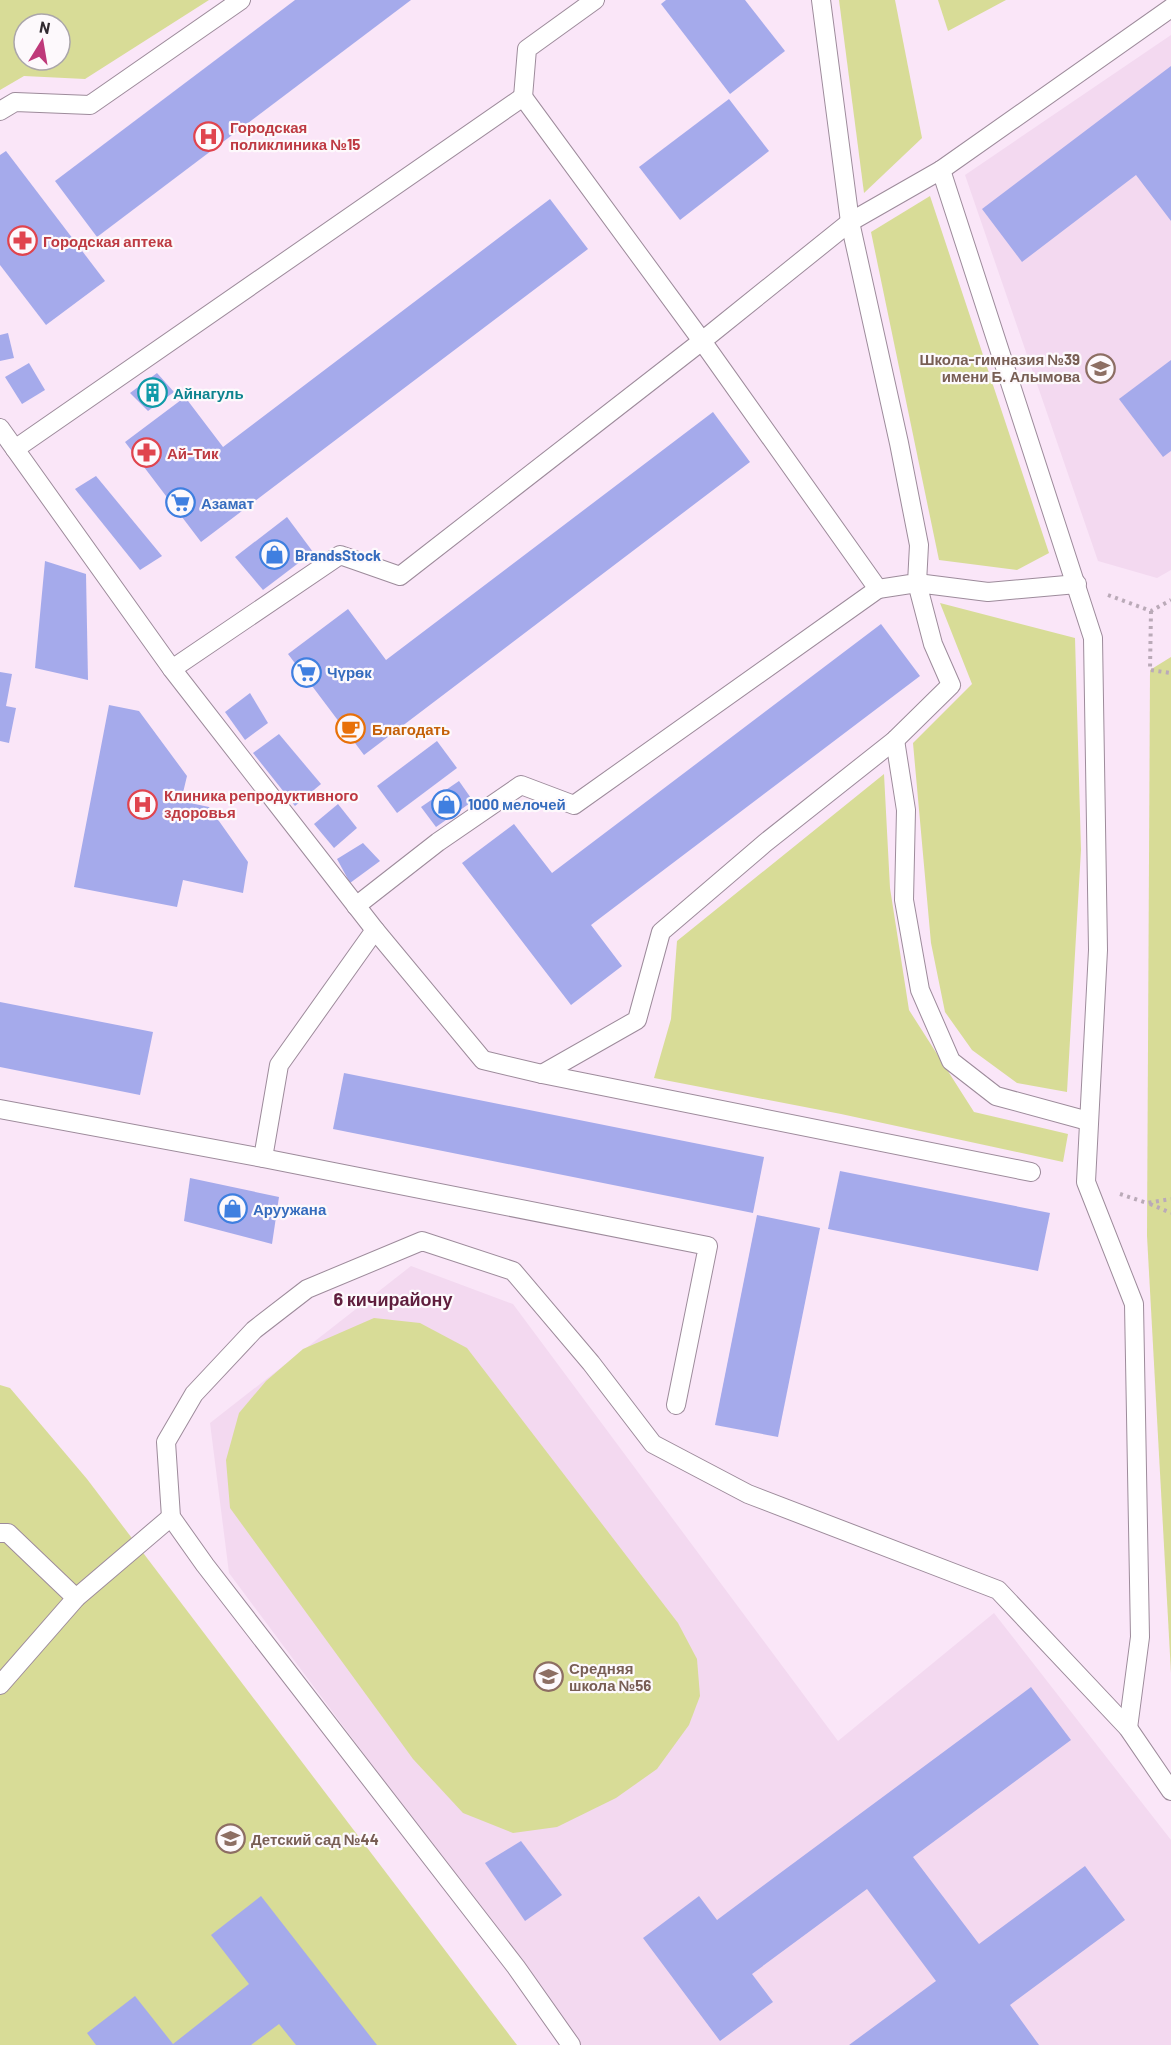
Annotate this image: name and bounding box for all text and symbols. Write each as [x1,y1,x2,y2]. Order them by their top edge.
north arrow [12,12,72,72]
text: N [38,16,52,37]
place label: Городская поликлиника №15 [230,118,360,153]
hospital icon: Городская поликлиника №15 [193,120,225,152]
pharmacy icon: Городская аптека [6,225,38,257]
place label: Городская аптека [43,232,173,250]
place label: Школа-гимназия №39 имени Б. Алымова [919,350,1081,385]
school or university icon: Школа-гимназия №39 имени Б. Алымова [1085,352,1117,384]
building icon: Айнагуль [136,377,168,409]
place label: Айнагуль [173,384,244,402]
pharmacy icon: Ай-Тик [130,437,162,469]
place label: Ай-Тик [167,444,219,462]
supermarket icon: Азамат [164,487,196,519]
place label: Азамат [201,494,254,512]
shop icon: BrandsStock [258,539,290,571]
place label: BrandsStock [295,546,381,564]
supermarket icon: Чүрөк [290,656,322,688]
place label: Чүрөк [327,663,372,681]
cafe icon: Благодать [335,713,367,745]
place label: Благодать [372,720,450,738]
place label: Клиника репродуктивного здоровья [164,786,359,821]
hospital icon: Клиника репродуктивного здоровья [127,788,159,820]
shop icon: 1000 мелочей [431,788,463,820]
place label: 1000 мелочей [468,795,566,813]
shop icon: Аруужана [216,1193,248,1225]
place label: Аруужана [253,1200,327,1218]
district label: 6 кичирайону [334,1288,452,1310]
place label: Средняя школа №56 [569,1659,651,1694]
school or university icon: Средняя школа №56 [532,1661,564,1693]
school or university icon: Детский сад №44 [214,1823,246,1855]
place label: Детский сад №44 [251,1830,379,1848]

